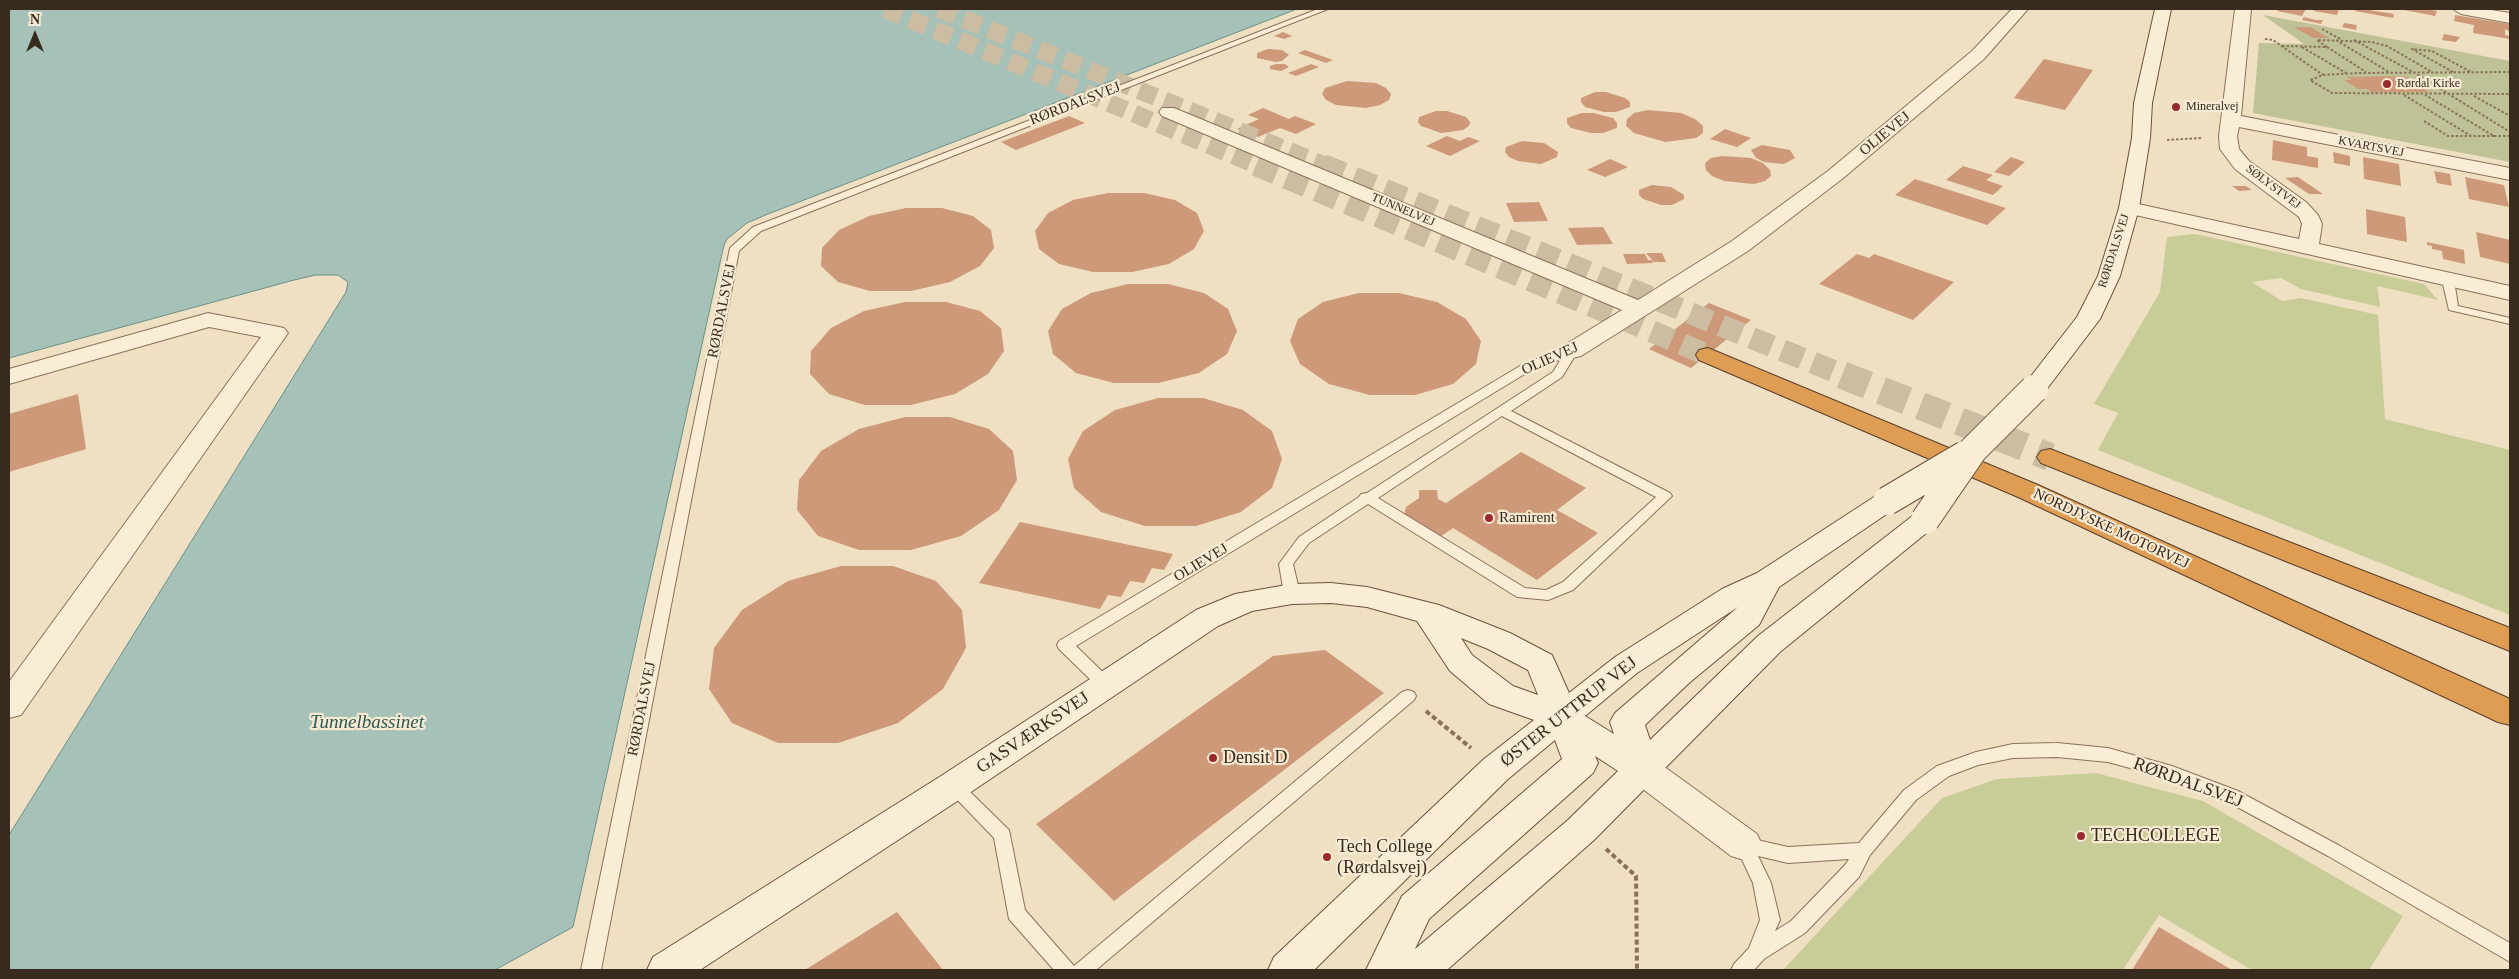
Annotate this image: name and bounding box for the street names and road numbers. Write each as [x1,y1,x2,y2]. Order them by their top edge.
street label: RØRDALSVEJ [1027,78,1123,130]
street label: OLIEVEJ [1856,108,1914,160]
street label: KVARTSVEJ [2337,134,2405,160]
street label: SØLYSTVEJ [2243,162,2303,212]
street label: TUNNELVEJ [1369,190,1437,230]
street label: RØRDALSVEJ [2095,212,2133,290]
street label: RØRDALSVEJ [704,262,740,360]
street label: OLIEVEJ [1519,339,1581,379]
street label: NORDJYSKE MOTORVEJ [2030,485,2192,573]
street label: OLIEVEJ [1171,540,1231,586]
street label: ØSTER UTTRUP VEJ [1497,652,1641,772]
street label: RØRDALSVEJ [624,660,660,758]
street label: GASVÆRKSVEJ [973,687,1093,779]
street label: RØRDALSVEJ [2130,753,2246,813]

